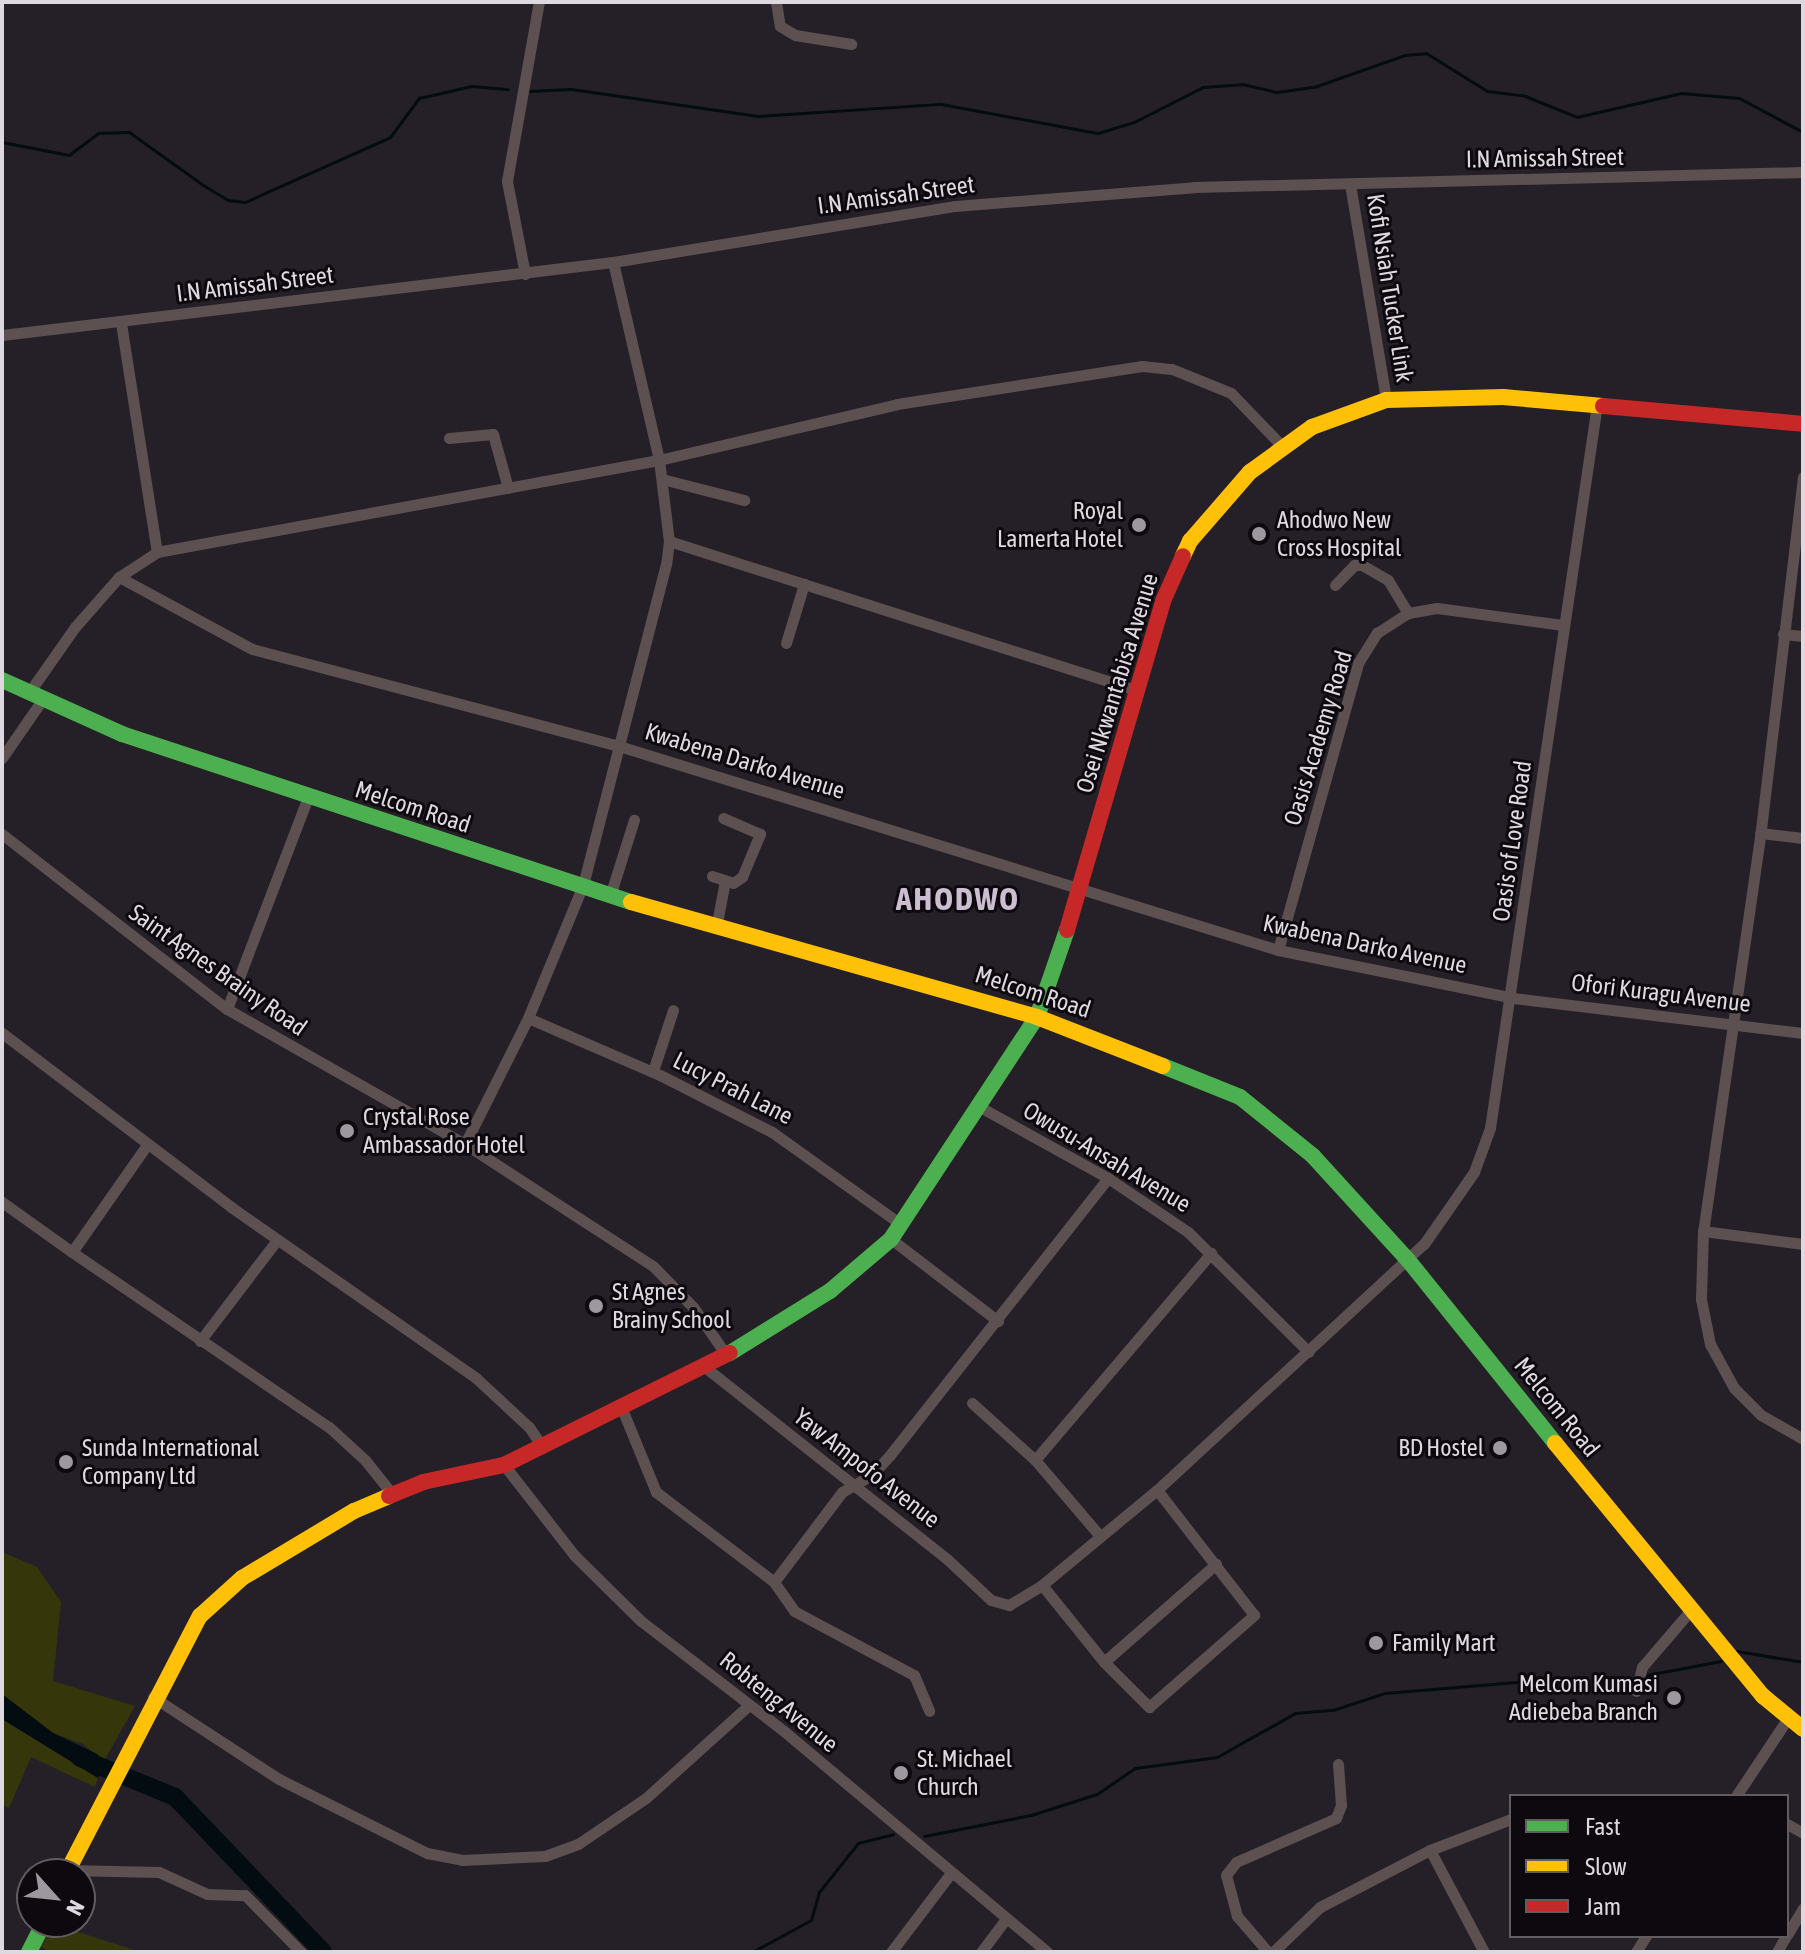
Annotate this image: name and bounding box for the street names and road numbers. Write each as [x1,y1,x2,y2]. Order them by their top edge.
street label: I.N Amissah Street [1466,142,1624,174]
street label: I.N Amissah Street [816,170,976,220]
street label: Kofi Nsiah Tucker Link [1361,192,1419,384]
street label: I.N Amissah Street [175,260,335,308]
street label: Osei Nkwantabisa Avenue [1070,570,1164,796]
street label: Oasis Academy Road [1278,647,1358,829]
street label: Kwabena Darko Avenue [642,717,848,805]
street label: Oasis of Love Road [1486,759,1538,923]
street label: Melcom Road [352,775,474,839]
street label: Saint Agnes Brainy Road [124,898,312,1042]
street label: Kwabena Darko Avenue [1261,908,1469,980]
street label: Melcom Road [972,960,1094,1024]
street label: Ofori Kuragu Avenue [1570,968,1752,1018]
street label: Lucy Prah Lane [668,1046,798,1130]
street label: Owusu-Ansah Avenue [1018,1096,1196,1218]
street label: Melcom Road [1508,1351,1606,1463]
street label: Yaw Ampofo Avenue [788,1402,946,1534]
street label: Robteng Avenue [714,1646,844,1758]

